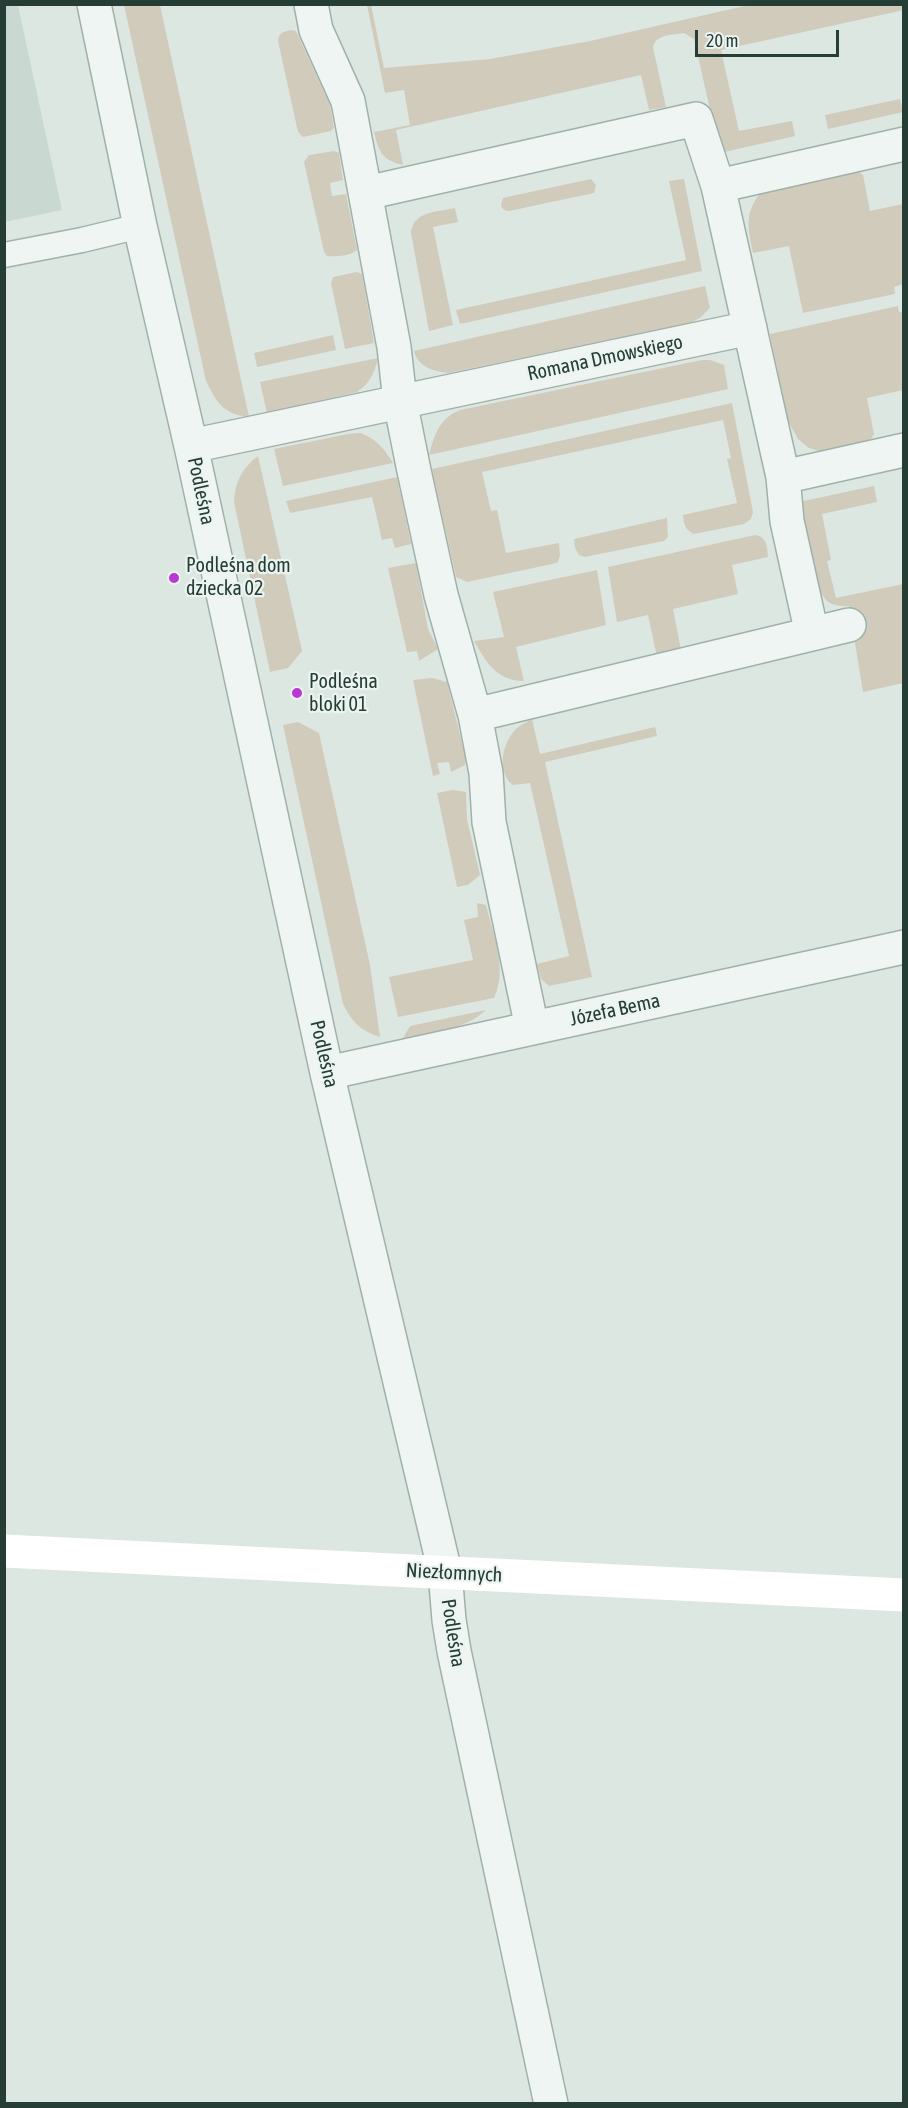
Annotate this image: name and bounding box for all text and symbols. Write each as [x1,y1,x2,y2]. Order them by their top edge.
scale bar [698,18,842,56]
text: 20 m [706,30,738,51]
street label: Romana Dmowskiego [525,330,685,386]
street label: Podleśna [182,455,220,527]
place label: Podleśna dom dziecka 02 [186,554,291,601]
marker: Podleśna dom dziecka 02 [167,571,181,585]
place label: Podleśna bloki 01 [309,670,378,717]
marker: Podleśna bloki 01 [290,686,304,700]
street label: Józefa Bema [568,989,662,1031]
street label: Podleśna [305,1018,343,1090]
street label: Niezłomnych [405,1558,503,1588]
street label: Podleśna [436,1597,470,1669]

